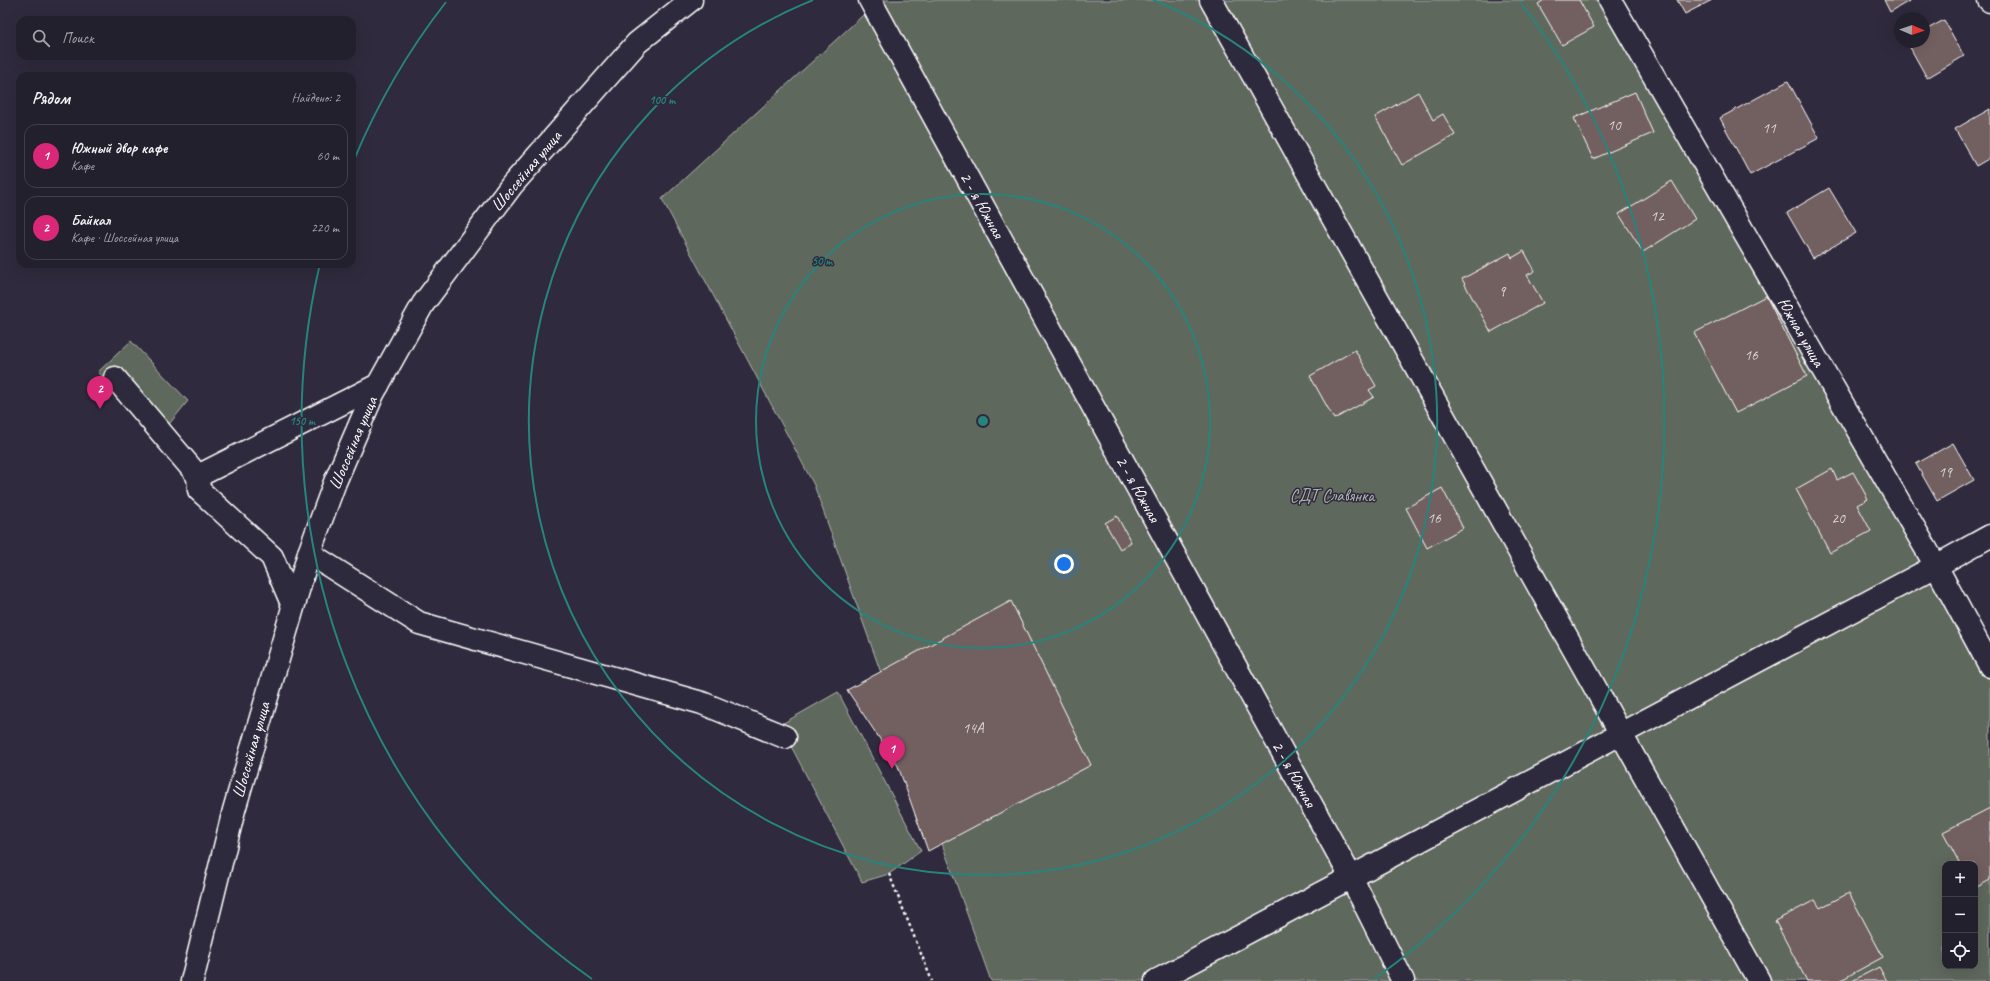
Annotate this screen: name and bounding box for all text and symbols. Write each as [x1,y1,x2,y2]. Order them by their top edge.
north arrow [1894,12,1930,48]
search box [16,16,356,60]
icon: search [30,27,52,49]
text: Поиск [62,29,94,48]
text: Рядом [32,88,70,109]
text: Найдено: 2 [292,90,340,106]
text: 100 m [649,92,676,108]
house number: 10 [1607,116,1622,135]
house number: 11 [1762,119,1777,138]
street label: Шоссейная улица [486,125,567,216]
text: Южный двор кафе [71,139,168,158]
text: 1 [43,148,49,164]
text: 60 m [317,148,339,164]
text: Кафе [71,158,94,174]
street label: 2 - я Южная [955,168,1009,243]
house number: 12 [1650,207,1665,226]
text: Байкал [71,211,110,230]
text: 2 [43,220,49,236]
text: 220 m [311,220,339,236]
text: Кафе · Шоссейная улица [71,230,178,246]
text: 50 m [812,253,833,269]
house number: 9 [1499,282,1507,301]
street label: Южная улица [1773,294,1830,371]
house number: 16 [1744,346,1759,365]
pin: 2 [87,376,113,409]
street label: Шоссейная улица [324,392,382,493]
text: 150 m [289,413,316,429]
centre of rings [976,414,990,428]
street label: 2 - я Южная [1111,452,1165,527]
house number: 19 [1938,463,1953,482]
park label: СДТ Славянка [1290,485,1376,506]
house number: 16 [1427,509,1442,528]
house number: 20 [1831,509,1846,528]
your location [1054,554,1074,574]
street label: Шоссейная улица [227,698,275,800]
house number: 14А [962,719,985,738]
pin: 1 [879,736,905,769]
street label: 2 - я Южная [1267,737,1321,812]
map controls [1942,861,1978,969]
button: + [1942,861,1978,897]
button: − [1942,897,1978,933]
button: locate [1942,933,1978,969]

